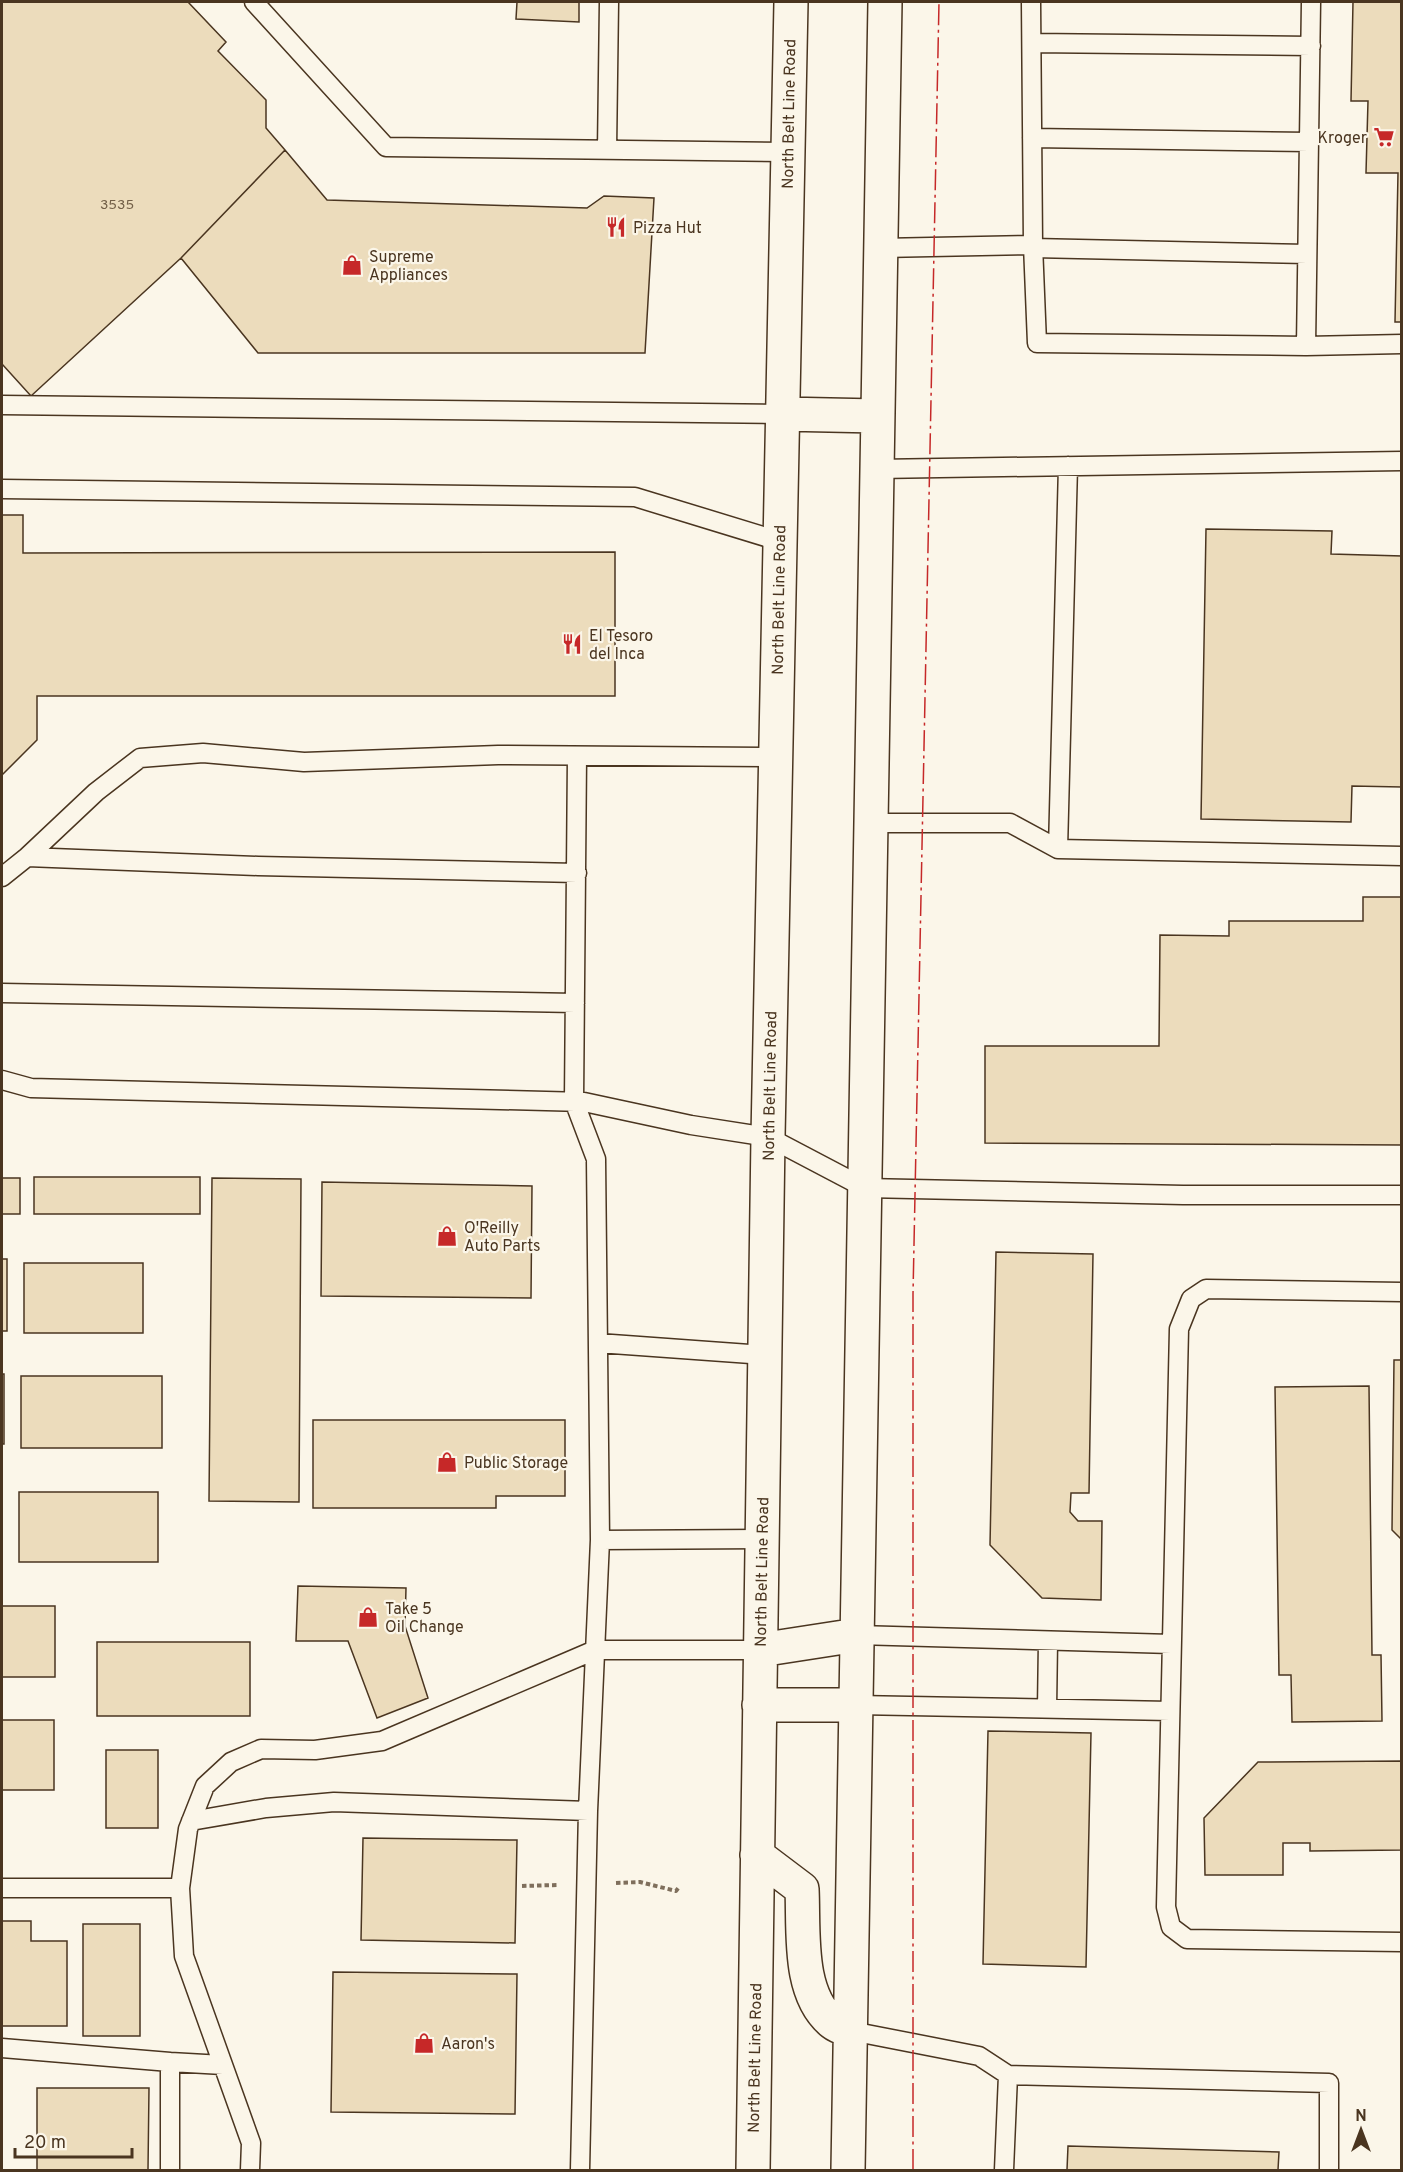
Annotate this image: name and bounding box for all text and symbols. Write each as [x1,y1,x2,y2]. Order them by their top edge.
street label: North Belt Line Road [779,39,801,189]
supermarket icon: Kroger [1372,125,1396,149]
place label: Kroger [1318,129,1367,149]
house number: 3535 [100,197,134,214]
restaurant icon: Pizza Hut [604,215,628,239]
place label: Pizza Hut [633,219,702,239]
place label: Supreme Appliances [369,248,448,286]
shop icon: Supreme Appliances [340,253,364,277]
street label: North Belt Line Road [769,525,791,675]
place label: El Tesoro del Inca [589,627,653,665]
restaurant icon: El Tesoro del Inca [560,632,584,656]
street label: North Belt Line Road [760,1011,782,1161]
place label: O'Reilly Auto Parts [464,1219,541,1257]
shop icon: O'Reilly Auto Parts [435,1224,459,1248]
shop icon: Public Storage [435,1450,459,1474]
place label: Public Storage [464,1454,568,1474]
street label: North Belt Line Road [752,1497,774,1647]
place label: Take 5 Oil Change [385,1600,464,1638]
shop icon: Take 5 Oil Change [356,1605,380,1629]
street label: North Belt Line Road [745,1983,767,2133]
shop icon: Aaron's [412,2031,436,2055]
place label: Aaron's [441,2035,495,2055]
north arrow [1331,2100,1391,2160]
text: N [1355,2107,1367,2127]
scale bar [15,2121,132,2159]
text: 20 m [24,2132,66,2155]

